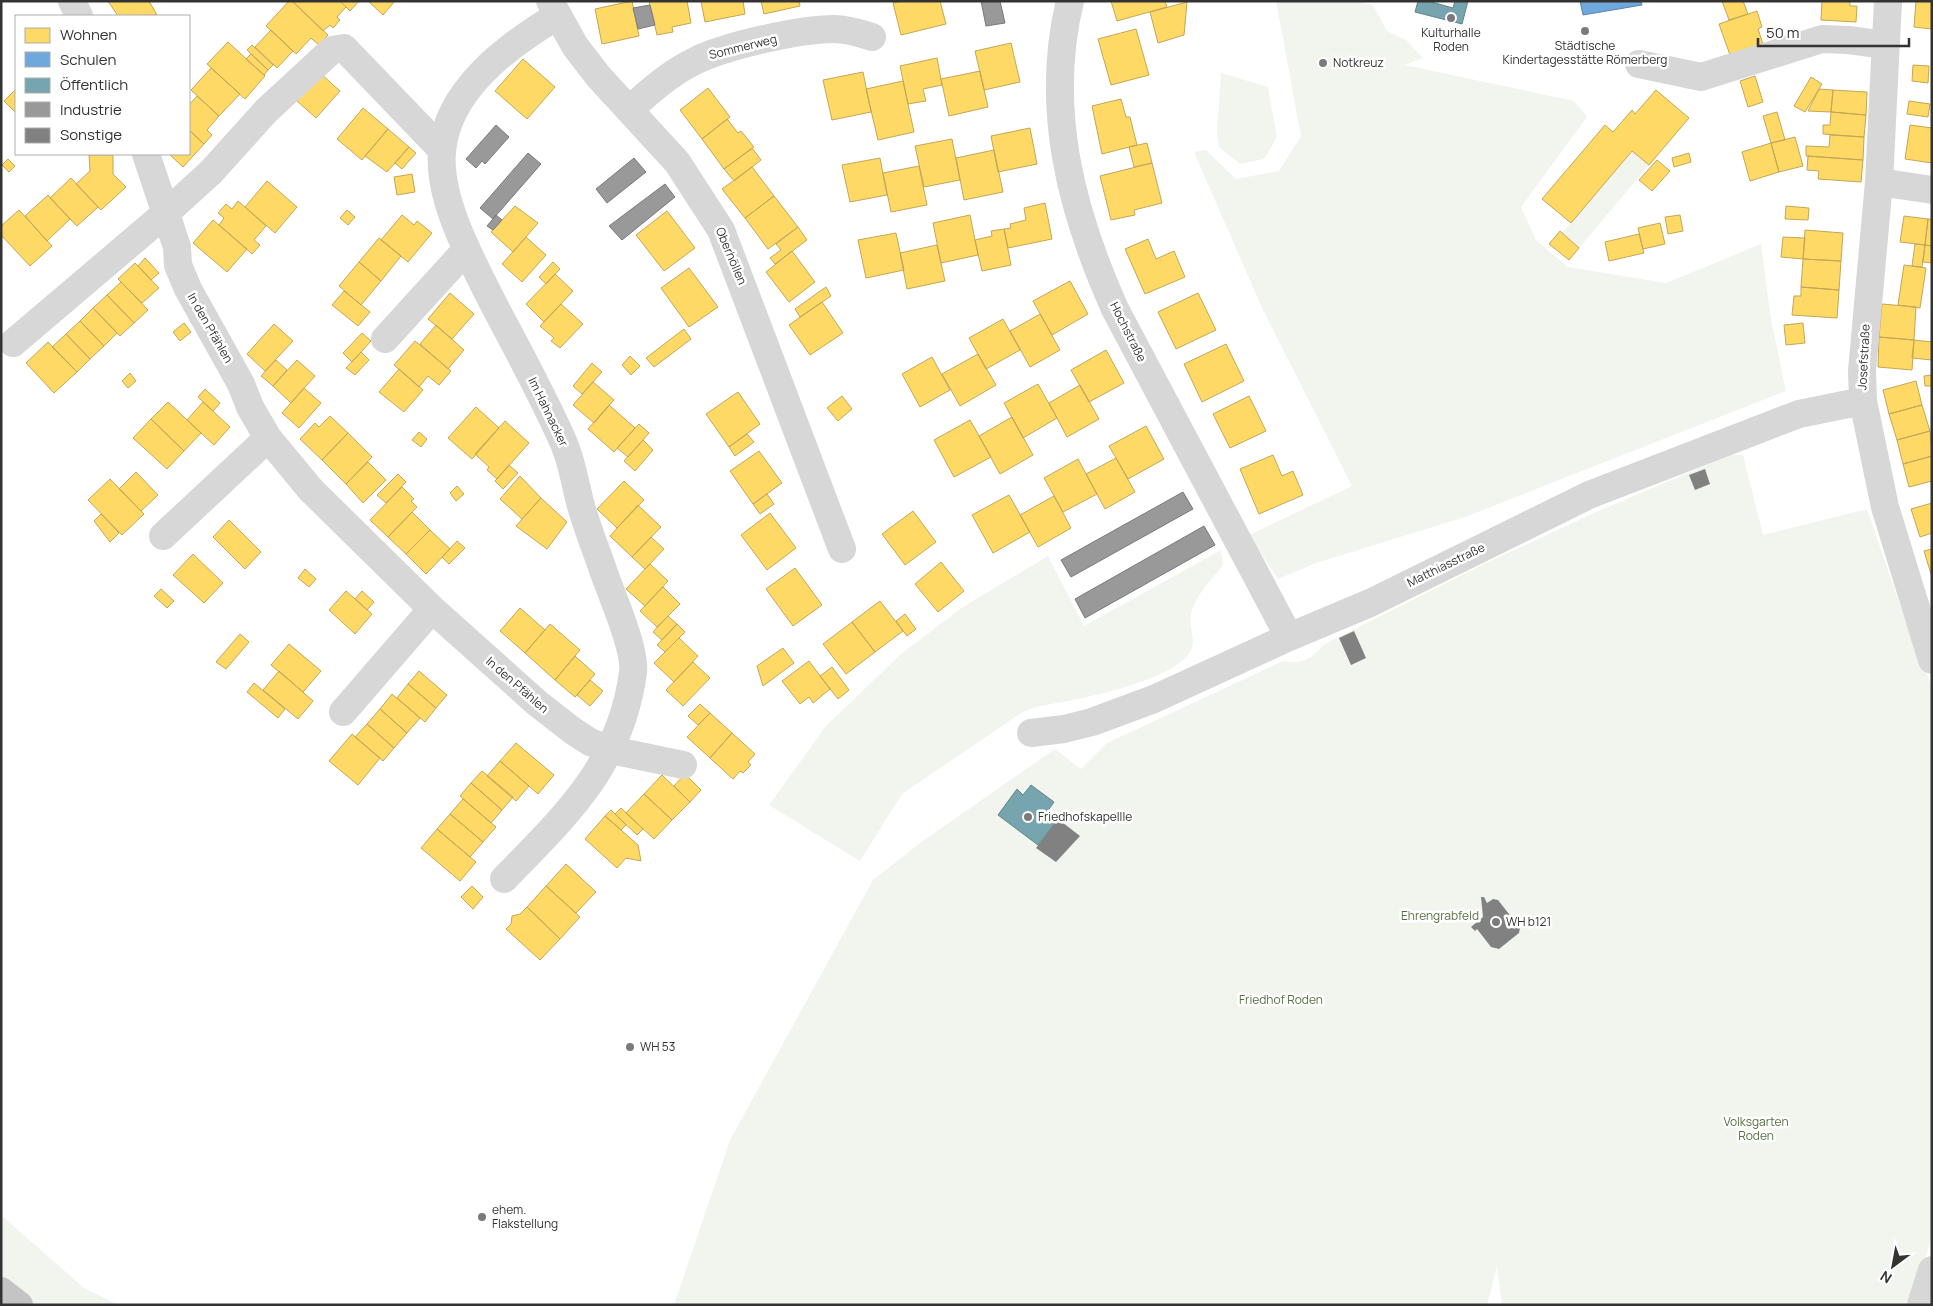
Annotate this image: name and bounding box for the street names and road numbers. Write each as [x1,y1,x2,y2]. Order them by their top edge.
street label: Sommerweg [707,30,779,63]
street label: Oberhöllen [712,224,751,287]
street label: In den Pfählen [184,290,237,366]
street label: Hochstraße [1106,299,1151,365]
street label: Josefstraße [1853,323,1874,390]
street label: Im Hahnacker [524,374,573,450]
street label: Matthiasstraße [1404,538,1488,591]
street label: In den Pfählen [482,653,552,717]

